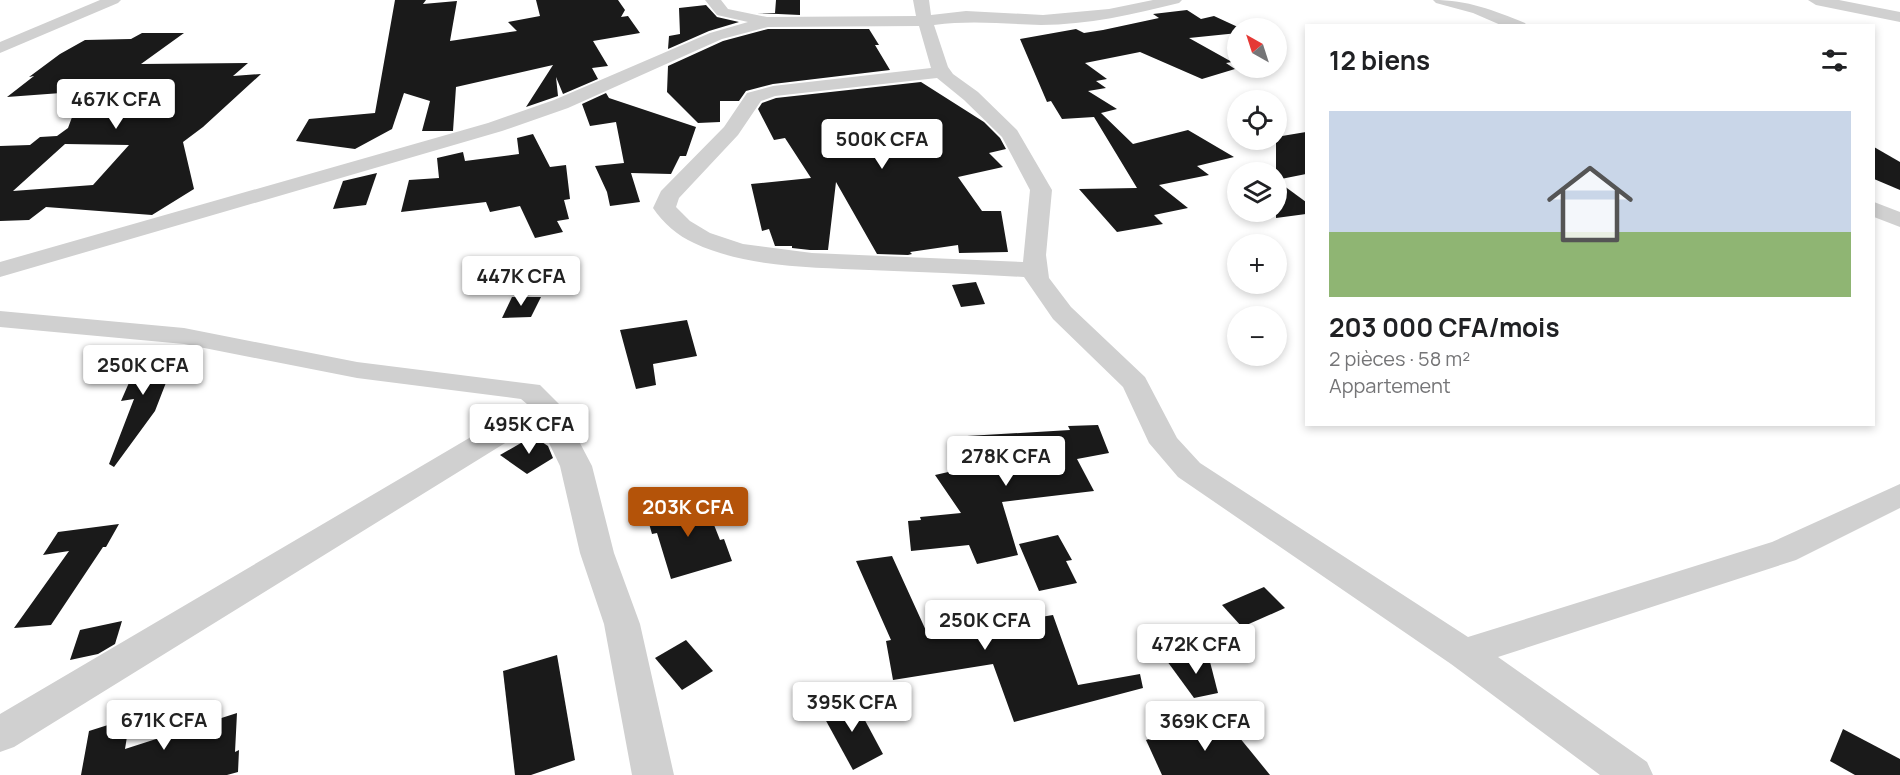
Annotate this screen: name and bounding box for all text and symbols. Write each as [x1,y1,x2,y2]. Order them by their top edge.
north arrow [1227,18,1287,78]
map controls [1227,18,1287,366]
text: 12 biens [1329,42,1430,78]
icon: filters [1818,44,1851,77]
pin: 467K CFA [54,79,178,130]
text: 467K CFA [71,85,161,112]
button: locate [1227,90,1287,150]
pin: 500K CFA [820,119,944,170]
text: 500K CFA [835,125,929,152]
icon: home [1536,150,1644,258]
button: layers [1227,162,1287,222]
button: + [1227,234,1287,294]
pin: 447K CFA [459,256,583,307]
text: 447K CFA [476,262,566,289]
button: − [1227,306,1287,366]
text: 203 000 CFA/mois [1329,309,1560,345]
pin: 250K CFA [81,345,205,396]
text: 2 pièces · 58 m² [1329,345,1470,372]
text: 250K CFA [97,351,189,378]
text: Appartement [1329,372,1451,399]
pin: 495K CFA [467,404,591,455]
text: 495K CFA [484,410,574,437]
pin: 278K CFA [944,436,1068,487]
text: 278K CFA [961,442,1051,469]
pin: 203K CFA [626,487,750,538]
text: 203K CFA [642,493,734,520]
pin: 250K CFA [923,600,1047,651]
text: 250K CFA [939,606,1031,633]
pin: 472K CFA [1134,624,1258,675]
text: 472K CFA [1151,630,1241,657]
pin: 395K CFA [790,682,914,733]
text: 395K CFA [807,688,897,715]
pin: 671K CFA [102,700,226,751]
pin: 369K CFA [1143,701,1267,752]
text: 671K CFA [121,706,207,733]
text: 369K CFA [1160,707,1250,734]

